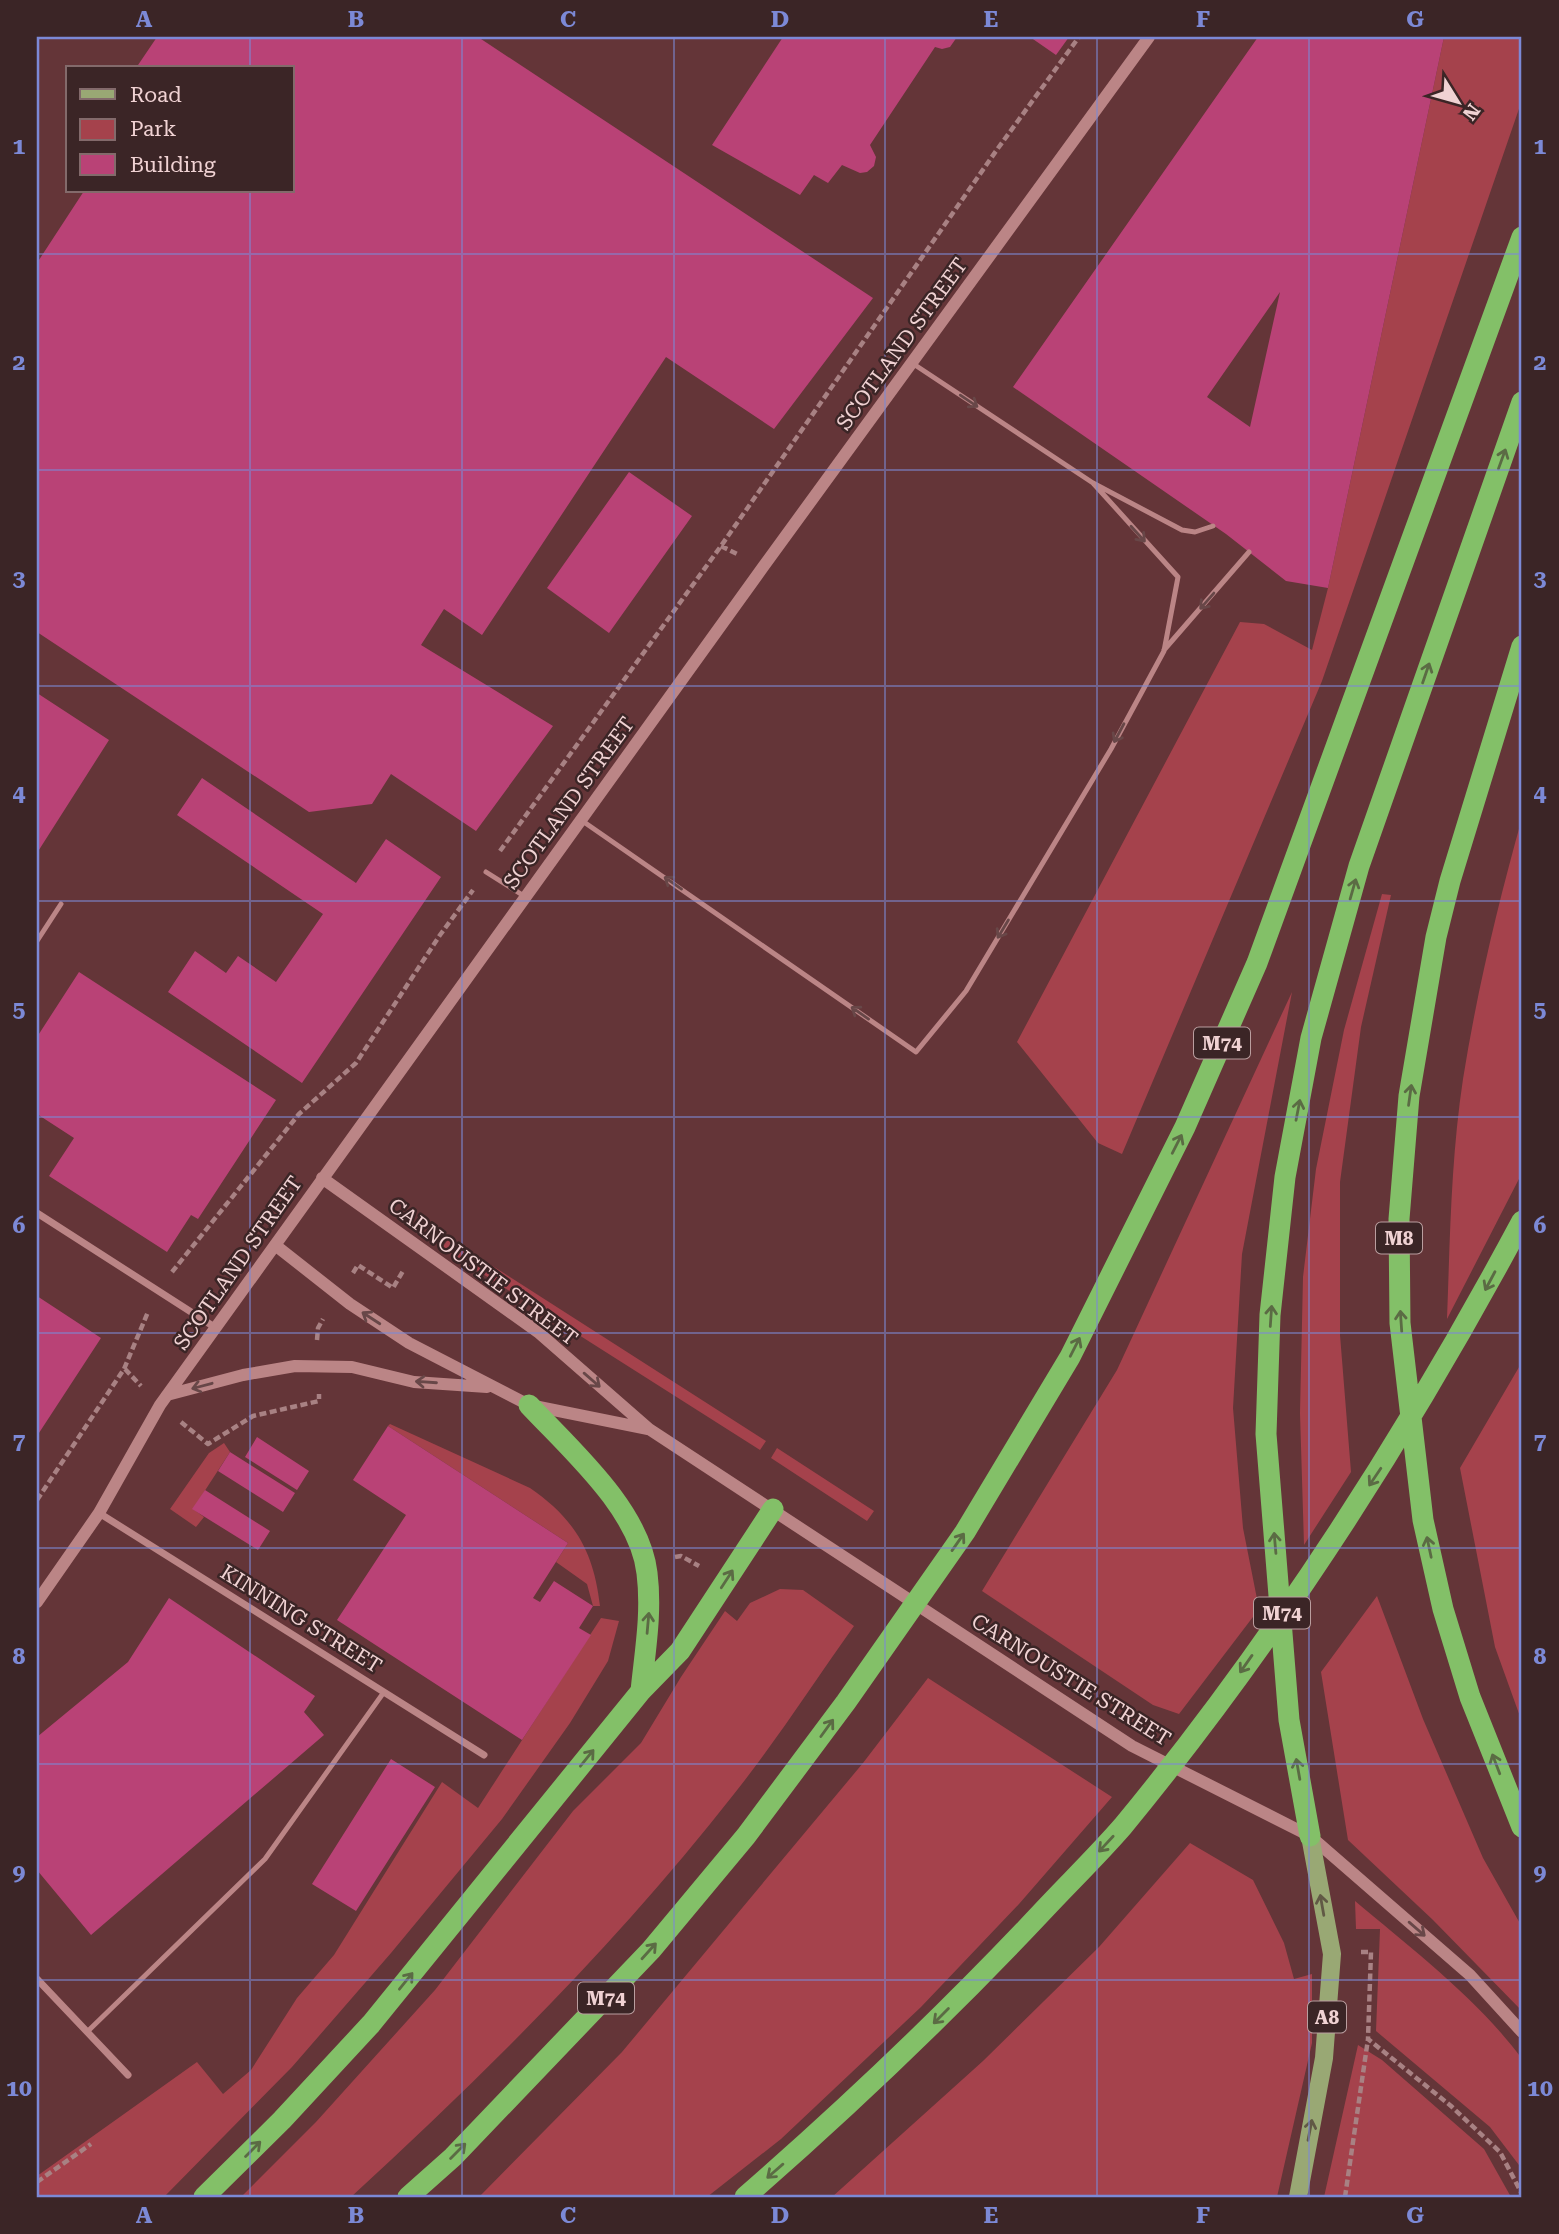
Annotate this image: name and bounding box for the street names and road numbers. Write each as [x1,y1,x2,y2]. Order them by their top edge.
street label: SCOTLAND STREET [832,253,972,435]
street label: SCOTLAND STREET [499,712,639,894]
road number: M74 [1194,1028,1250,1058]
street label: SCOTLAND STREET [169,1172,307,1354]
street label: CARNOUSTIE STREET [384,1193,582,1351]
road number: M8 [1376,1222,1422,1254]
street label: KINNING STREET [216,1560,386,1678]
road number: M74 [1254,1597,1310,1628]
street label: CARNOUSTIE STREET [967,1609,1175,1751]
road number: M74 [578,1982,634,2014]
road number: A8 [1308,2002,1346,2033]

